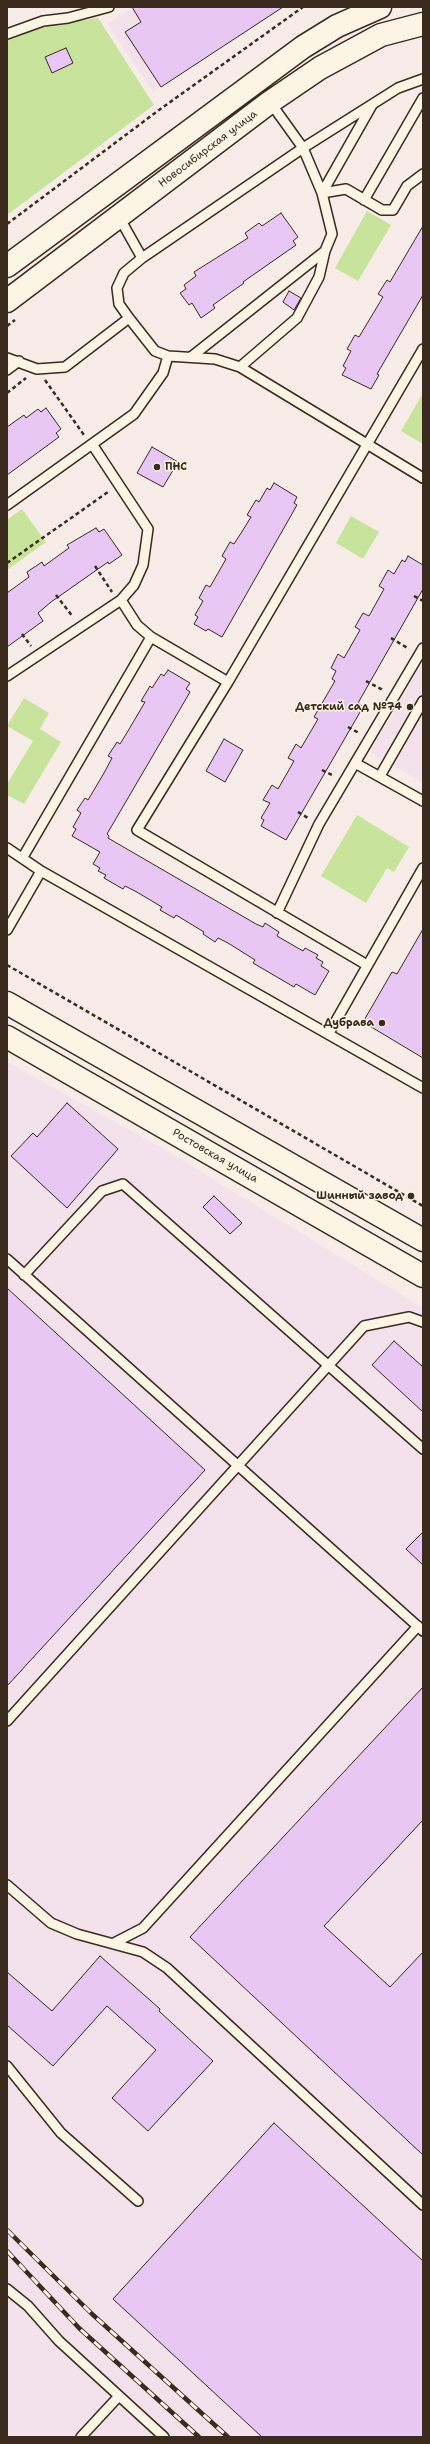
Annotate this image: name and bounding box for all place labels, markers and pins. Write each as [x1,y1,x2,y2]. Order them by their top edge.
place label: ПНС [165,460,187,474]
marker: ПНС [152,462,162,472]
place label: Детский сад №74 [295,700,402,714]
marker: Детский сад №74 [405,702,415,712]
place label: Дубрава [323,1016,374,1030]
marker: Дубрава [377,1018,387,1028]
place label: Шинный завод [316,1189,403,1203]
marker: Шинный завод [406,1191,416,1201]

